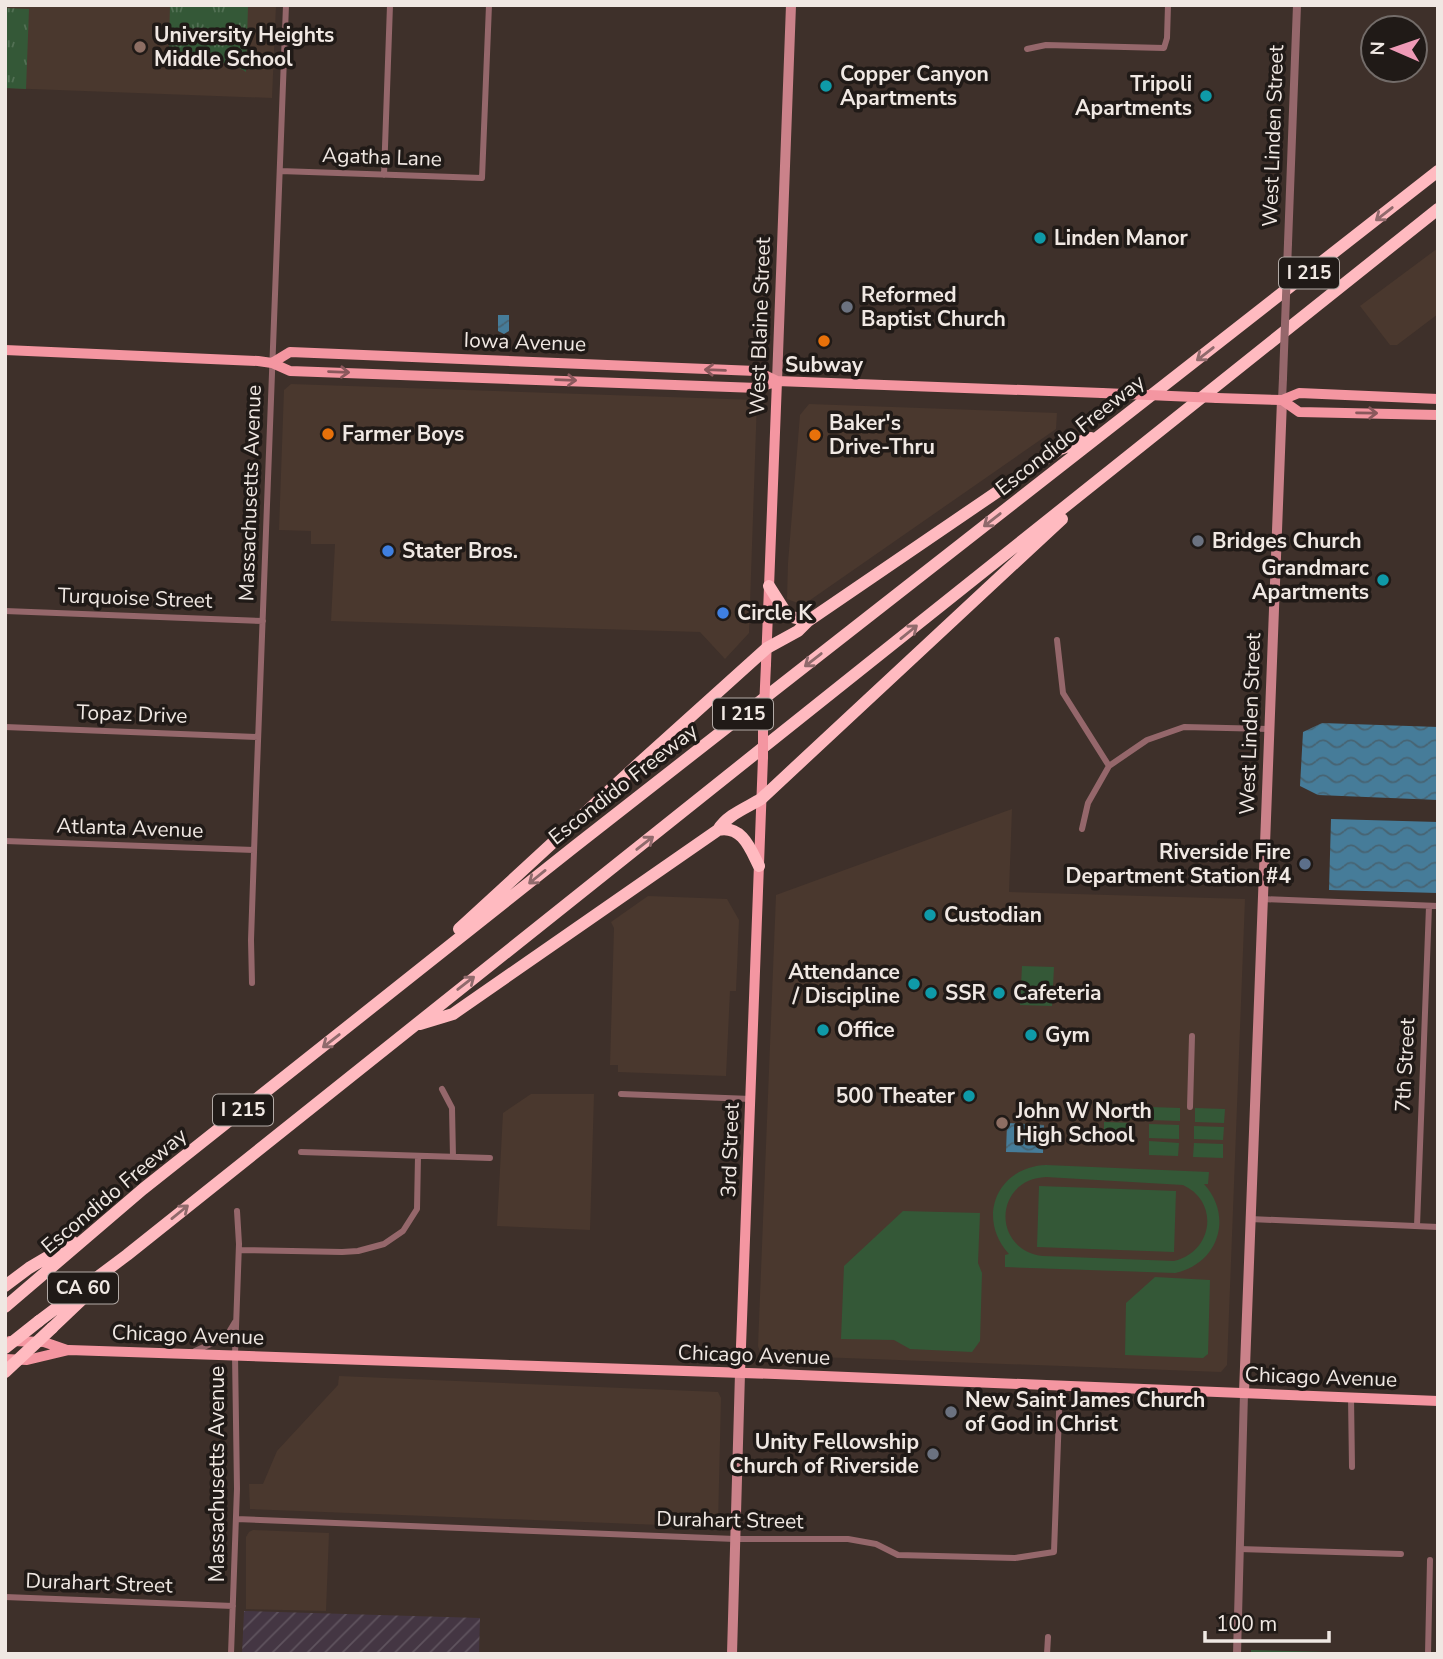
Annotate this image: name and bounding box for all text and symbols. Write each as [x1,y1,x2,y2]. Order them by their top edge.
north arrow [1359,14,1429,84]
place label: University Heights Middle School [154,21,334,73]
marker: University Heights Middle School [132,39,148,55]
text: N [1365,41,1391,56]
street label: West Linden Street [1256,44,1290,227]
place label: Copper Canyon Apartments [840,60,989,112]
place label: Tripoli Apartments [1075,70,1192,122]
marker: Copper Canyon Apartments [818,78,834,94]
marker: Tripoli Apartments [1198,88,1214,104]
street label: Agatha Lane [322,141,442,173]
one-way arrow [1375,206,1394,221]
place label: Linden Manor [1054,224,1188,252]
marker: Linden Manor [1032,230,1048,246]
street label: West Blaine Street [743,236,777,415]
road number: I 215 [1279,258,1339,288]
place label: Reformed Baptist Church [861,281,1006,333]
marker: Reformed Baptist Church [839,299,855,315]
street label: Iowa Avenue [463,326,587,358]
marker: Subway [816,333,832,349]
one-way arrow [1196,346,1215,361]
place label: Subway [785,351,864,379]
one-way arrow [704,363,727,376]
one-way arrow [327,366,350,379]
street label: Escondido Freeway [990,368,1150,502]
one-way arrow [554,373,577,386]
street label: Massachusetts Avenue [232,384,268,602]
one-way arrow [1356,407,1379,420]
place label: Baker's Drive-Thru [829,409,935,461]
place label: Farmer Boys [342,420,464,448]
marker: Farmer Boys [320,426,336,442]
marker: Baker's Drive-Thru [807,427,823,443]
one-way arrow [983,513,1002,528]
place label: Bridges Church [1212,527,1362,555]
marker: Bridges Church [1190,533,1206,549]
place label: Stater Bros. [402,537,518,565]
marker: Stater Bros. [380,543,396,559]
place label: Grandmarc Apartments [1252,554,1369,606]
marker: Grandmarc Apartments [1375,572,1391,588]
street label: Turquoise Street [57,581,214,615]
place label: Circle K [737,599,813,627]
marker: Circle K [715,605,731,621]
one-way arrow [900,624,918,639]
street label: West Linden Street [1233,632,1267,815]
one-way arrow [804,653,822,668]
street label: Topaz Drive [76,698,188,730]
road number: I 215 [713,698,773,730]
street label: Escondido Freeway [543,717,703,851]
street label: Atlanta Avenue [56,811,204,845]
one-way arrow [636,835,654,850]
place label: Riverside Fire Department Station #4 [1065,838,1291,890]
marker: Riverside Fire Department Station #4 [1297,856,1313,872]
one-way arrow [529,869,547,884]
place label: Custodian [944,901,1042,929]
marker: Custodian [922,907,938,923]
place label: Attendance / Discipline [788,958,900,1010]
one-way arrow [457,976,475,991]
marker: Attendance / Discipline [906,976,922,992]
place label: SSR [945,979,987,1007]
place label: Cafeteria [1013,979,1102,1007]
marker: SSR [923,985,939,1001]
marker: Cafeteria [991,985,1007,1001]
place label: Office [837,1016,895,1044]
street label: 7th Street [1389,1016,1421,1113]
place label: Gym [1045,1021,1090,1049]
marker: Office [815,1022,831,1038]
marker: Gym [1023,1027,1039,1043]
one-way arrow [323,1033,341,1049]
place label: 500 Theater [836,1082,956,1110]
marker: 500 Theater [961,1088,977,1104]
road number: I 215 [213,1094,273,1126]
place label: John W North High School [1015,1097,1152,1149]
street label: 3rd Street [714,1101,746,1198]
marker: John W North High School [994,1115,1010,1131]
street label: Escondido Freeway [35,1122,193,1260]
one-way arrow [170,1204,188,1220]
road number: CA 60 [48,1272,118,1304]
street label: Chicago Avenue [111,1318,265,1352]
street label: Chicago Avenue [677,1338,831,1372]
street label: Chicago Avenue [1244,1360,1398,1394]
street label: Massachusetts Avenue [203,1366,231,1582]
place label: New Saint James Church of God in Christ [965,1386,1205,1438]
marker: New Saint James Church of God in Christ [943,1404,959,1420]
place label: Unity Fellowship Church of Riverside [729,1428,919,1480]
marker: Unity Fellowship Church of Riverside [925,1446,941,1462]
street label: Durahart Street [656,1505,804,1535]
street label: Durahart Street [25,1566,174,1600]
scale bar [1205,1600,1329,1644]
text: 100 m [1216,1610,1277,1638]

